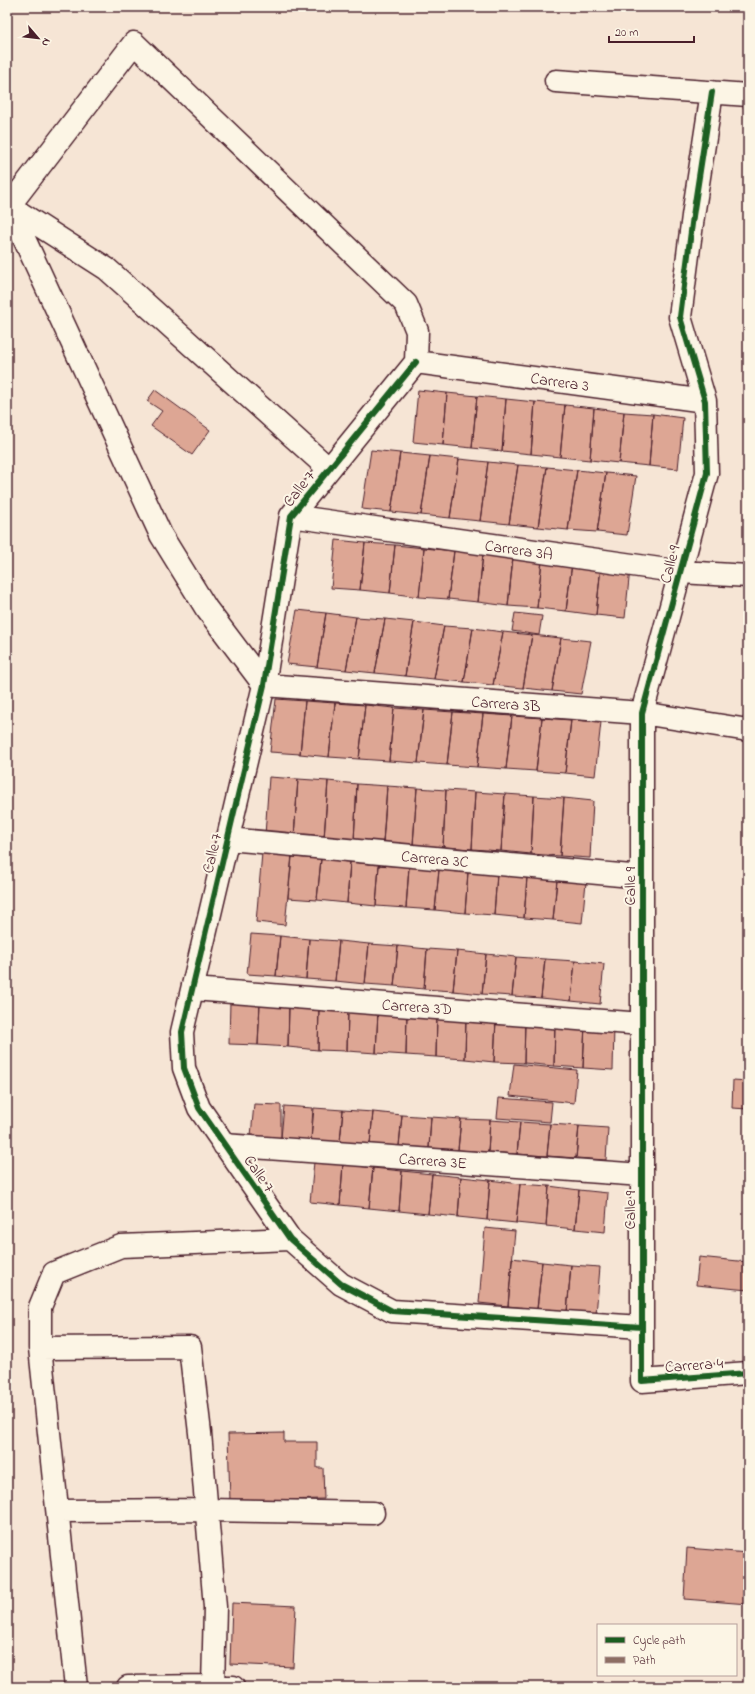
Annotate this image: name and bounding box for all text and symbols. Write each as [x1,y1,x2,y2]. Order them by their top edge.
north arrow [18,18,58,58]
scale bar [609,18,694,44]
text: 20 m [615,24,638,42]
text: N [37,35,55,49]
street label: Carrera 3 [529,367,590,399]
street label: Calle 7 [278,466,322,513]
street label: Carrera 3A [483,534,554,568]
street label: Calle 9 [654,543,688,586]
street label: Carrera 3B [470,691,542,719]
street label: Calle 7 [197,831,229,876]
street label: Carrera 3C [400,845,470,875]
street label: Calle 9 [619,866,643,905]
street label: Carrera 3D [381,994,453,1022]
street label: Carrera 3E [398,1148,468,1176]
street label: Calle 7 [237,1151,280,1198]
street label: Calle 9 [619,1190,643,1229]
street label: Carrera 4 [664,1352,725,1380]
legend [597,1624,737,1676]
text: Cycle path [633,1632,685,1651]
text: Path [633,1652,656,1670]

